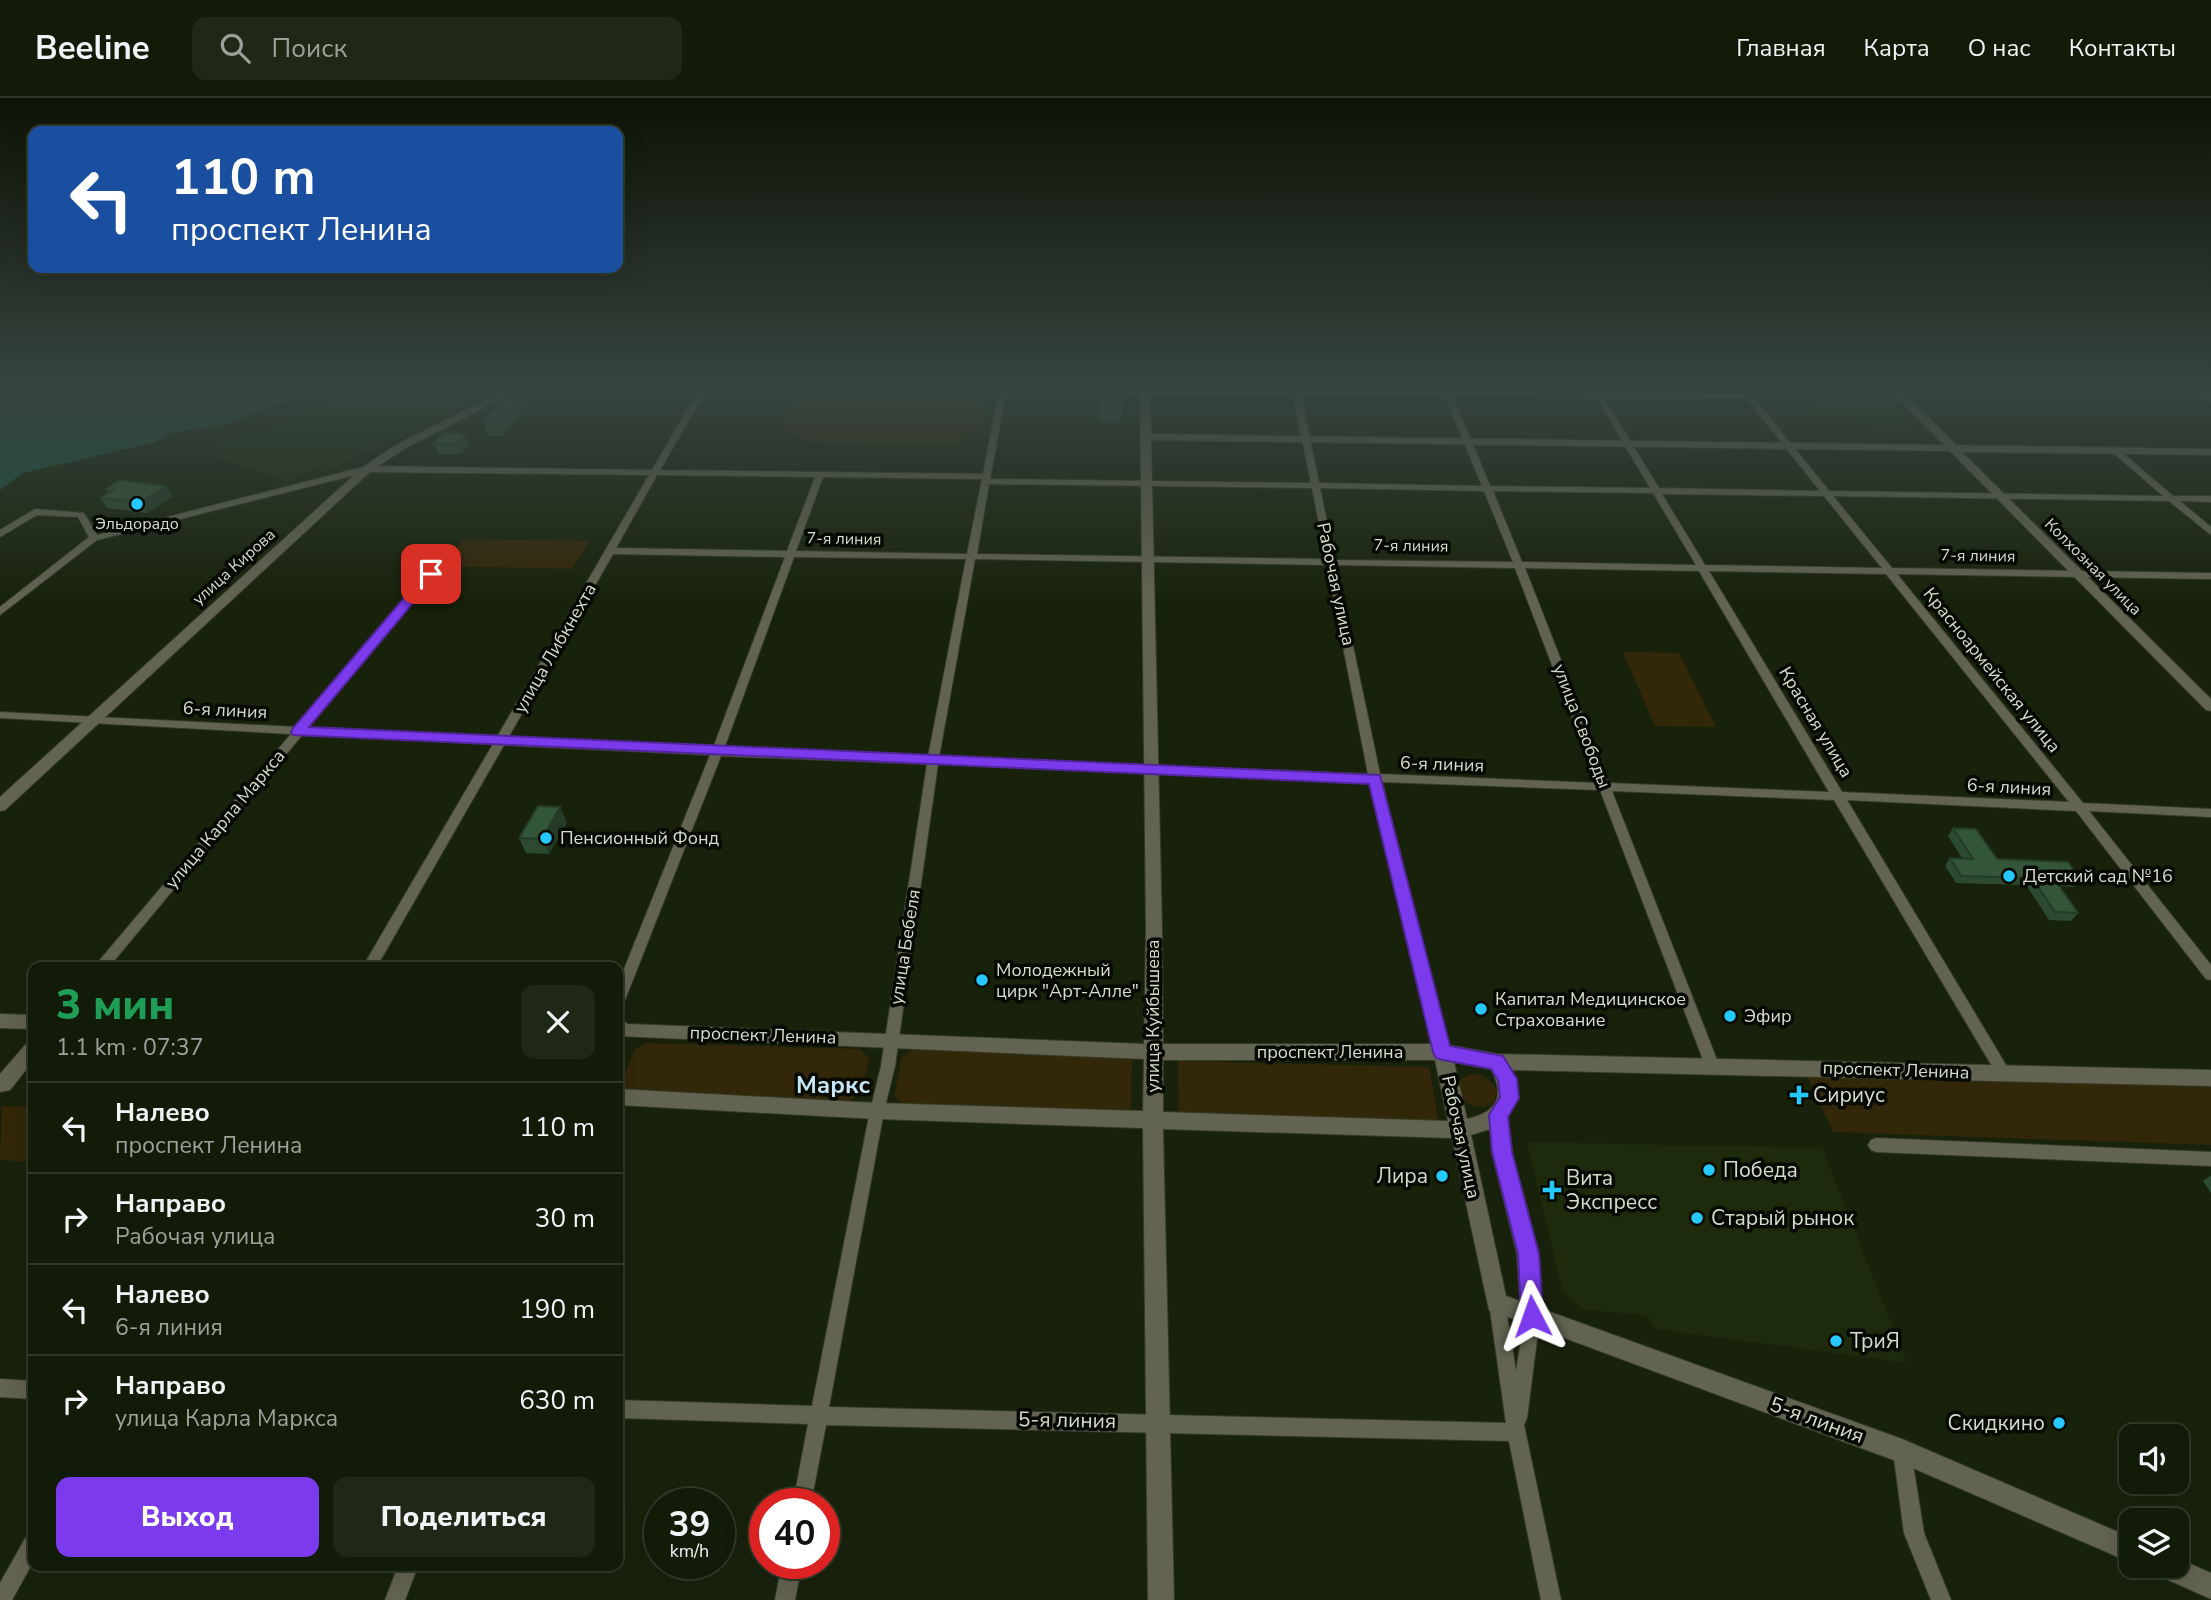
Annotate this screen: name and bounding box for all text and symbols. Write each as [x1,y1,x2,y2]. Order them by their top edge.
search box [192,17,682,80]
text: Beeline [35,26,150,71]
icon: search [216,29,254,67]
text: Поиск [272,31,347,66]
text: Главная [1736,32,1826,64]
text: Карта [1864,32,1930,64]
text: О нас [1968,32,2031,64]
text: Контакты [2069,32,2176,64]
text: 110 m [171,144,315,211]
icon: left [56,154,147,245]
text: проспект Ленина [171,208,432,251]
marker: Эльдорадо [129,496,145,512]
place label: Эльдорадо [95,513,179,535]
street label: Колхозная улица [2040,514,2146,620]
street label: Рабочая улица [1311,520,1361,648]
street label: улица Кирова [188,524,280,610]
street label: 7-я линия [806,527,882,551]
street label: 7-я линия [1373,534,1449,558]
pin [401,544,461,604]
street label: 7-я линия [1940,544,2016,568]
icon: arrive [412,555,450,593]
street label: улица Либкнехта [508,579,602,717]
street label: Красноармейская улица [1918,582,2066,758]
street label: улица Свободы [1547,660,1617,792]
street label: Красная улица [1773,662,1859,782]
street label: 6-я линия [182,696,268,724]
street label: улица Карла Маркса [160,744,290,894]
street label: 6-я линия [1399,751,1485,777]
street label: 6-я линия [1966,773,2052,801]
place label: Пенсионный Фонд [560,826,720,850]
marker: Пенсионный Фонд [538,830,554,846]
place label: Детский сад №16 [2023,864,2173,888]
marker: Детский сад №16 [2001,868,2017,884]
street label: улица Бебеля [884,888,926,1006]
street label: улица Куйбышева [1141,940,1165,1092]
place label: Молодежный цирк "Арт-Алле" [996,958,1139,1003]
marker: Молодежный цирк "Арт-Алле" [974,972,990,988]
text: 3 мин [56,977,174,1034]
button: close [521,985,595,1059]
place label: Капитал Медицинское Страхование [1495,987,1686,1032]
marker: Капитал Медицинское Страхование [1473,1001,1489,1017]
place label: Эфир [1744,1004,1792,1028]
marker: Эфир [1722,1008,1738,1024]
street label: проспект Ленина [689,1020,837,1050]
text: 1.1 km · 07:37 [56,1032,203,1063]
street label: проспект Ленина [1257,1040,1403,1064]
street label: проспект Ленина [1822,1055,1970,1085]
district label: Маркс [796,1069,870,1101]
street label: Рабочая улица [1436,1073,1486,1201]
place label: Сириус [1813,1081,1885,1109]
marker: Сириус [1791,1087,1807,1103]
text: Налево [115,1095,210,1130]
icon: left [56,1109,94,1147]
text: 110 m [519,1110,595,1145]
text: проспект Ленина [115,1130,302,1161]
place label: Победа [1723,1156,1798,1184]
place label: Лира [1376,1162,1428,1190]
marker: Победа [1701,1162,1717,1178]
place label: Вита Экспресс [1566,1164,1657,1216]
marker: Лира [1434,1168,1450,1184]
marker: Вита Экспресс [1544,1182,1560,1198]
text: Направо [115,1186,226,1221]
icon: right [56,1200,94,1238]
text: 30 m [535,1201,595,1236]
place label: Старый рынок [1711,1204,1855,1232]
marker: Старый рынок [1689,1210,1705,1226]
text: Рабочая улица [115,1221,275,1252]
text: Налево [115,1277,210,1312]
position arrow [1495,1279,1569,1353]
icon: left [56,1291,94,1329]
text: 190 m [519,1292,595,1327]
text: 6-я линия [115,1312,223,1343]
place label: ТриЯ [1850,1327,1900,1355]
marker: ТриЯ [1828,1333,1844,1349]
text: Направо [115,1368,226,1403]
icon: right [56,1382,94,1420]
text: 630 m [519,1383,595,1418]
street label: 5-я линия [1766,1390,1868,1450]
text: улица Карла Маркса [115,1403,338,1434]
street label: 5-я линия [1018,1405,1116,1435]
place label: Скидкино [1948,1409,2045,1437]
marker: Скидкино [2051,1415,2067,1431]
map controls [2119,1424,2189,1578]
button: sound [2119,1424,2189,1494]
button: Выход [56,1477,319,1557]
button: Поделиться [333,1477,595,1557]
speed limit sign: 40 [749,1488,840,1579]
text: 39 [668,1501,711,1548]
button: layers [2119,1508,2189,1578]
text: km/h [670,1539,709,1563]

